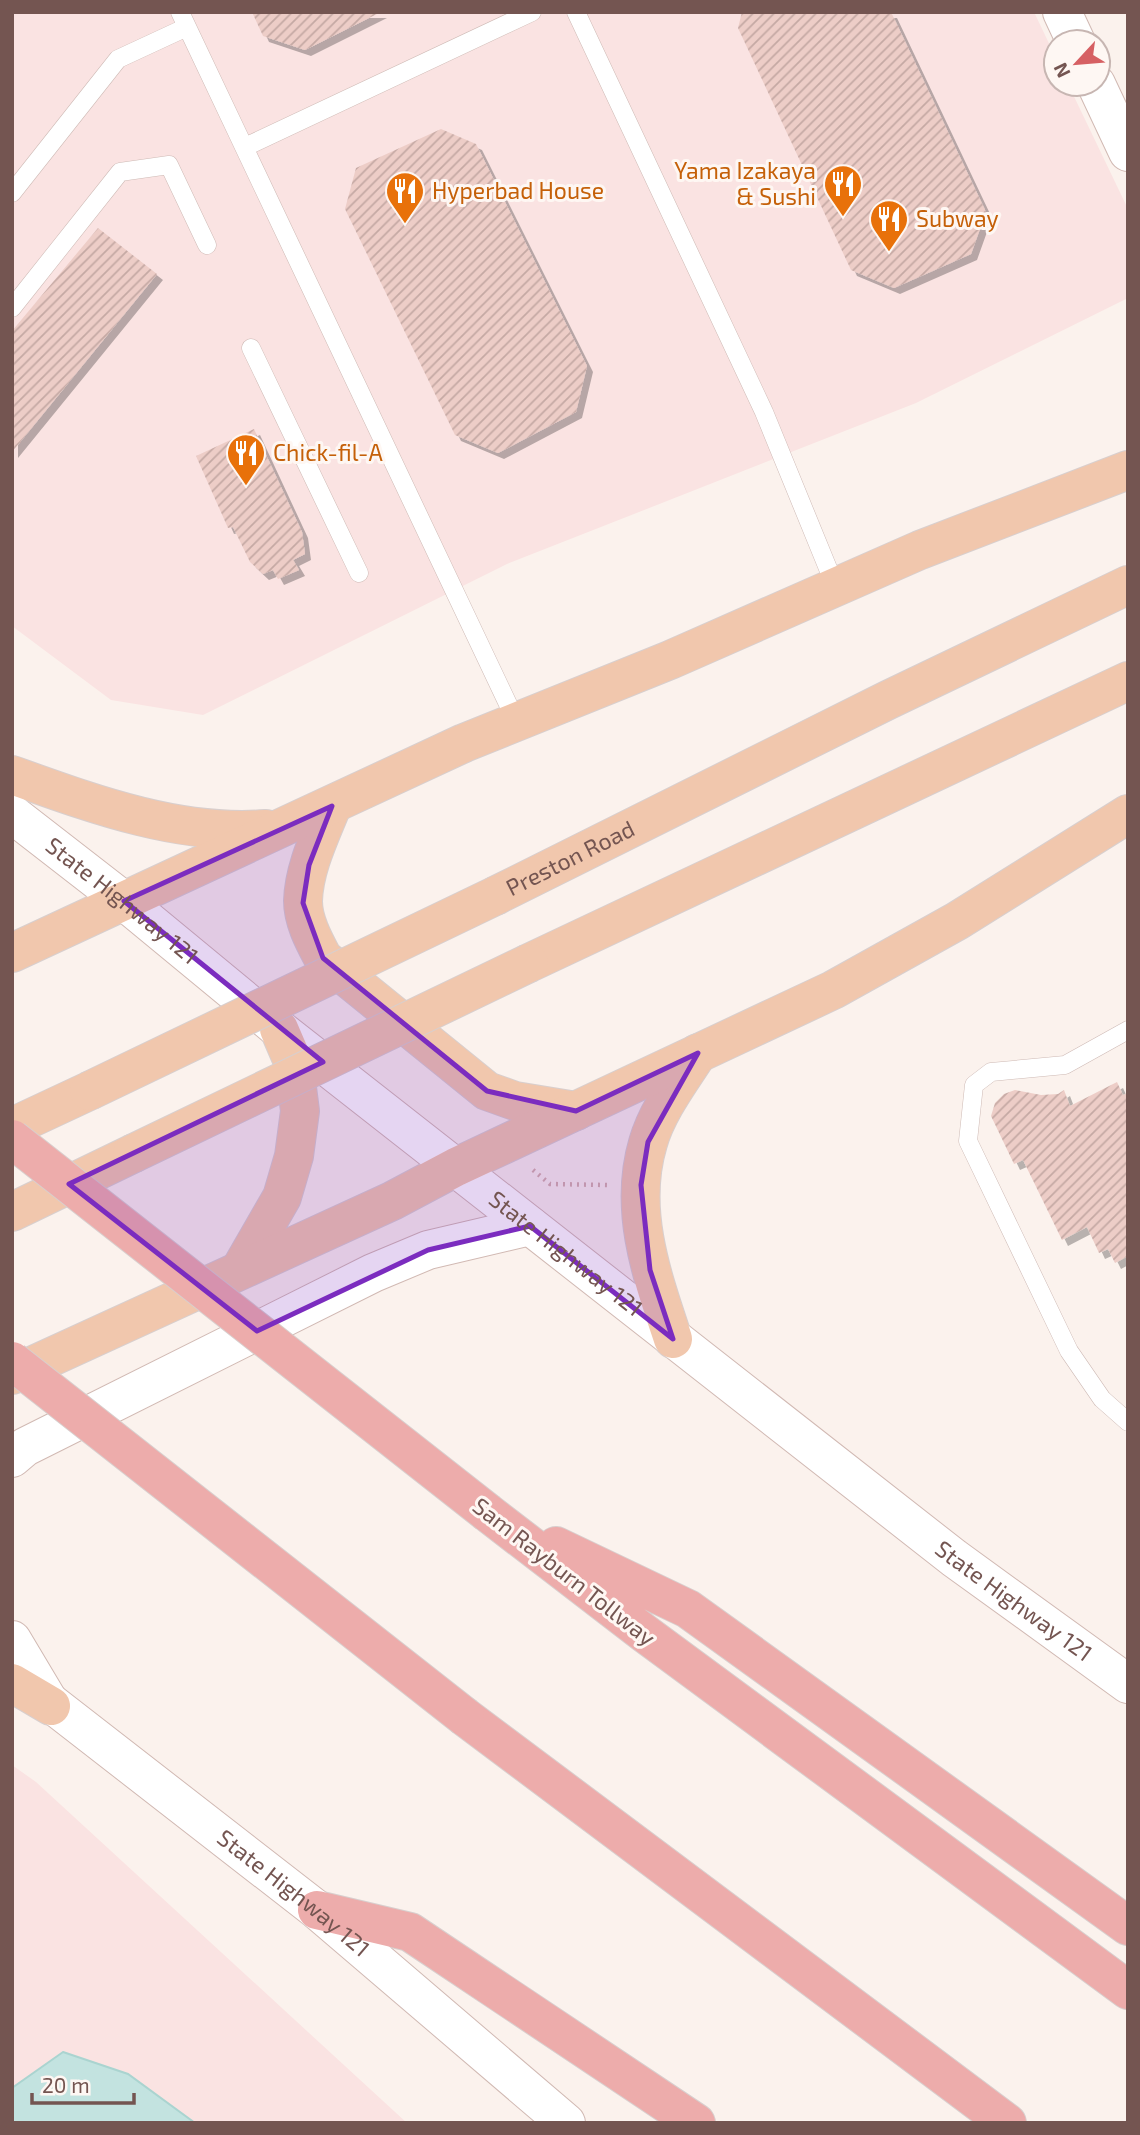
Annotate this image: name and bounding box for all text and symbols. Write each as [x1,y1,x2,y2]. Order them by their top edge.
north arrow [1042,28,1112,98]
text: N [1048,59,1075,82]
place label: Yama Izakaya & Sushi [674,156,816,210]
restaurant icon: Yama Izakaya & Sushi [822,163,864,218]
restaurant icon: Hyperbad House [384,170,426,225]
place label: Hyperbad House [432,176,604,204]
restaurant icon: Subway [868,198,910,253]
place label: Subway [916,204,999,232]
restaurant icon: Chick-fil-A [225,432,267,487]
place label: Chick-fil-A [273,438,383,466]
street label: Preston Road [501,814,639,901]
street label: State Highway 121 [41,831,204,970]
street label: State Highway 121 [484,1184,649,1322]
street label: Sam Rayburn Tollway [468,1491,662,1651]
street label: State Highway 121 [930,1534,1098,1667]
street label: State Highway 121 [212,1823,376,1962]
scale bar [32,2062,133,2106]
text: 20 m [42,2072,90,2097]

